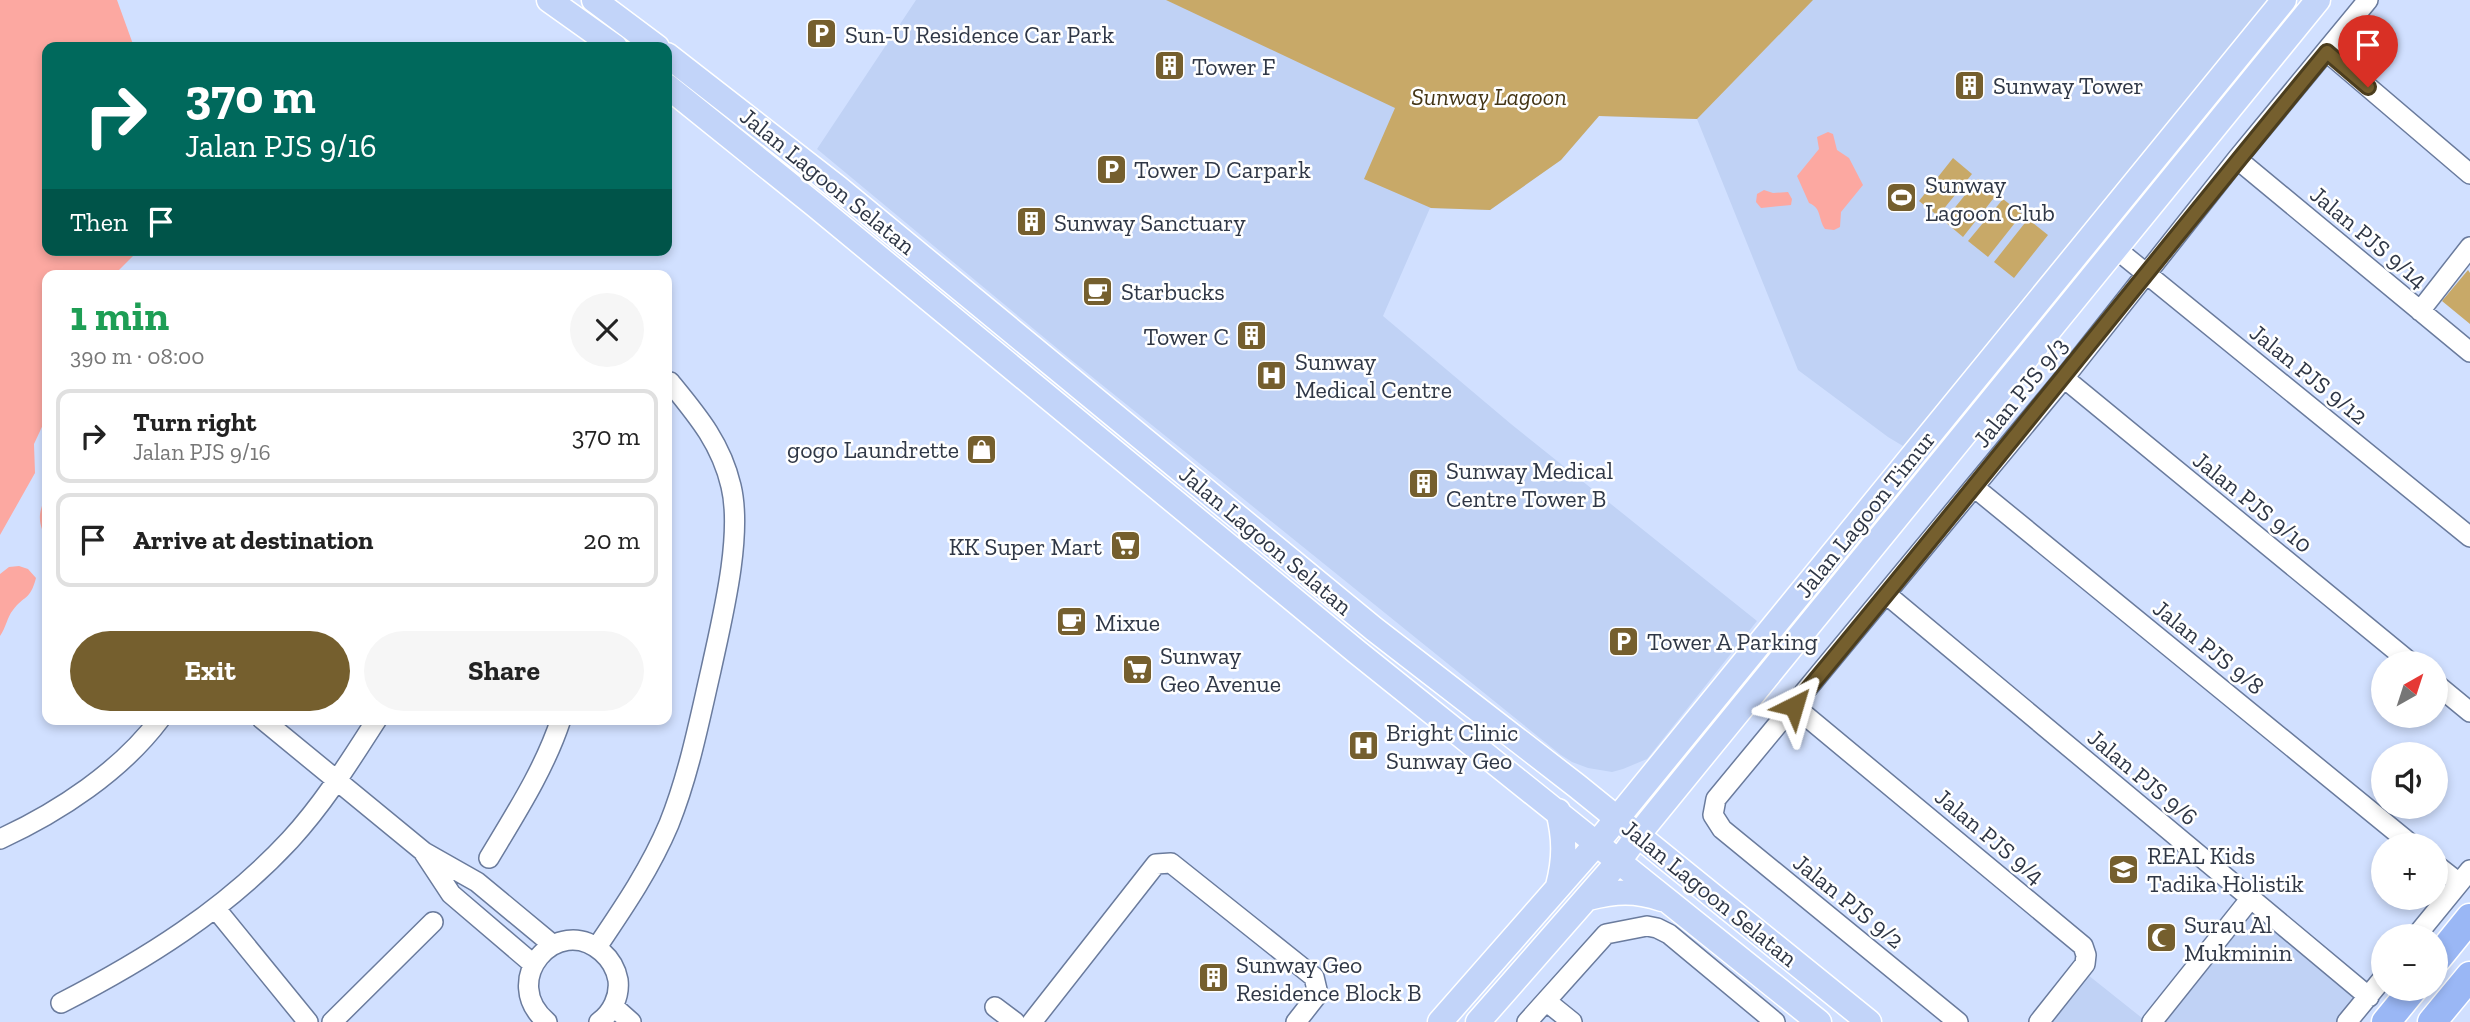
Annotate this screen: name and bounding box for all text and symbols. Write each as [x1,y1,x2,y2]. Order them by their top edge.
pin [2338,15,2398,87]
parking icon: Sun-U Residence Car Park [805,17,839,51]
place label: Sun-U Residence Car Park [845,20,1115,49]
icon: arrive [2349,26,2387,64]
building icon: Tower F [1152,49,1186,83]
place label: Tower F [1192,52,1275,81]
text: 370 m [185,67,316,126]
building icon: Sunway Tower [1953,68,1987,102]
icon: right [70,70,161,161]
place label: Sunway Tower [1993,71,2144,100]
park label: Sunway Lagoon [1411,82,1567,111]
street label: Jalan Lagoon Selatan [735,101,922,261]
text: Jalan PJS 9/16 [185,127,377,165]
parking icon: Tower D Carpark [1094,152,1128,186]
place label: Tower D Carpark [1134,155,1311,184]
place label: Sunway Lagoon Club [1925,170,2055,227]
street label: Jalan PJS 9/14 [2305,180,2434,294]
sports icon: Sunway Lagoon Club [1885,181,1919,215]
icon: arrive [142,203,180,241]
building icon: Sunway Sanctuary [1014,205,1048,239]
text: Then [70,206,128,238]
place label: Sunway Sanctuary [1054,208,1246,237]
cafe icon: Starbucks [1081,274,1115,308]
place label: Starbucks [1121,277,1225,306]
text: 1 min [70,290,169,341]
button: close [570,293,644,367]
street label: Jalan PJS 9/12 [2244,318,2374,430]
building icon: Tower C [1235,319,1269,353]
place label: Tower C [1144,322,1229,351]
street label: Jalan PJS 9/3 [1967,331,2073,453]
text: 390 m · 08:00 [70,342,205,370]
place label: Sunway Medical Centre [1295,347,1452,404]
hospital icon: Sunway Medical Centre [1255,358,1289,392]
text: Turn right [133,406,256,438]
icon: right [74,417,112,455]
text: 370 m [572,420,640,452]
street label: Jalan Lagoon Timur [1789,425,1941,603]
shop icon: gogo Laundrette [965,432,999,466]
place label: gogo Laundrette [787,435,959,464]
text: Jalan PJS 9/16 [133,438,271,466]
street label: Jalan PJS 9/10 [2188,445,2318,559]
place label: Sunway Medical Centre Tower B [1446,456,1613,513]
street label: Jalan Lagoon Selatan [1174,459,1359,621]
building icon: Sunway Medical Centre Tower B [1406,467,1440,501]
icon: arrive [74,521,112,559]
text: Arrive at destination [133,524,373,556]
text: 20 m [583,524,640,556]
supermarket icon: KK Super Mart [1108,529,1142,563]
place label: KK Super Mart [949,532,1102,561]
street label: Jalan PJS 9/8 [2148,593,2270,701]
cafe icon: Mixue [1055,605,1089,639]
place label: Mixue [1095,608,1160,637]
parking icon: Tower A Parking [1607,624,1641,658]
place label: Tower A Parking [1647,627,1818,656]
button: Exit [70,631,350,711]
button: Share [364,631,644,711]
place label: Sunway Geo Avenue [1160,641,1281,698]
north arrow [2371,651,2448,728]
map controls [2371,651,2448,1001]
supermarket icon: Sunway Geo Avenue [1120,652,1154,686]
position arrow [1757,669,1831,743]
place label: Bright Clinic Sunway Geo [1386,718,1518,775]
street label: Jalan PJS 9/6 [2082,723,2204,831]
hospital icon: Bright Clinic Sunway Geo [1346,729,1380,763]
button: sound [2371,742,2448,819]
street label: Jalan PJS 9/4 [1930,782,2051,890]
street label: Jalan Lagoon Selatan [1617,813,1804,973]
button: + [2371,833,2448,910]
place label: REAL Kids Tadika Holistik [2147,841,2304,898]
street label: Jalan PJS 9/2 [1788,848,1910,954]
school or university icon: REAL Kids Tadika Holistik [2107,852,2141,886]
place label: Surau Al Mukminin [2184,910,2293,967]
mosque icon: Surau Al Mukminin [2144,921,2178,955]
button: − [2371,924,2448,1001]
place label: Sunway Geo Residence Block B [1236,950,1422,1007]
building icon: Sunway Geo Residence Block B [1196,961,1230,995]

